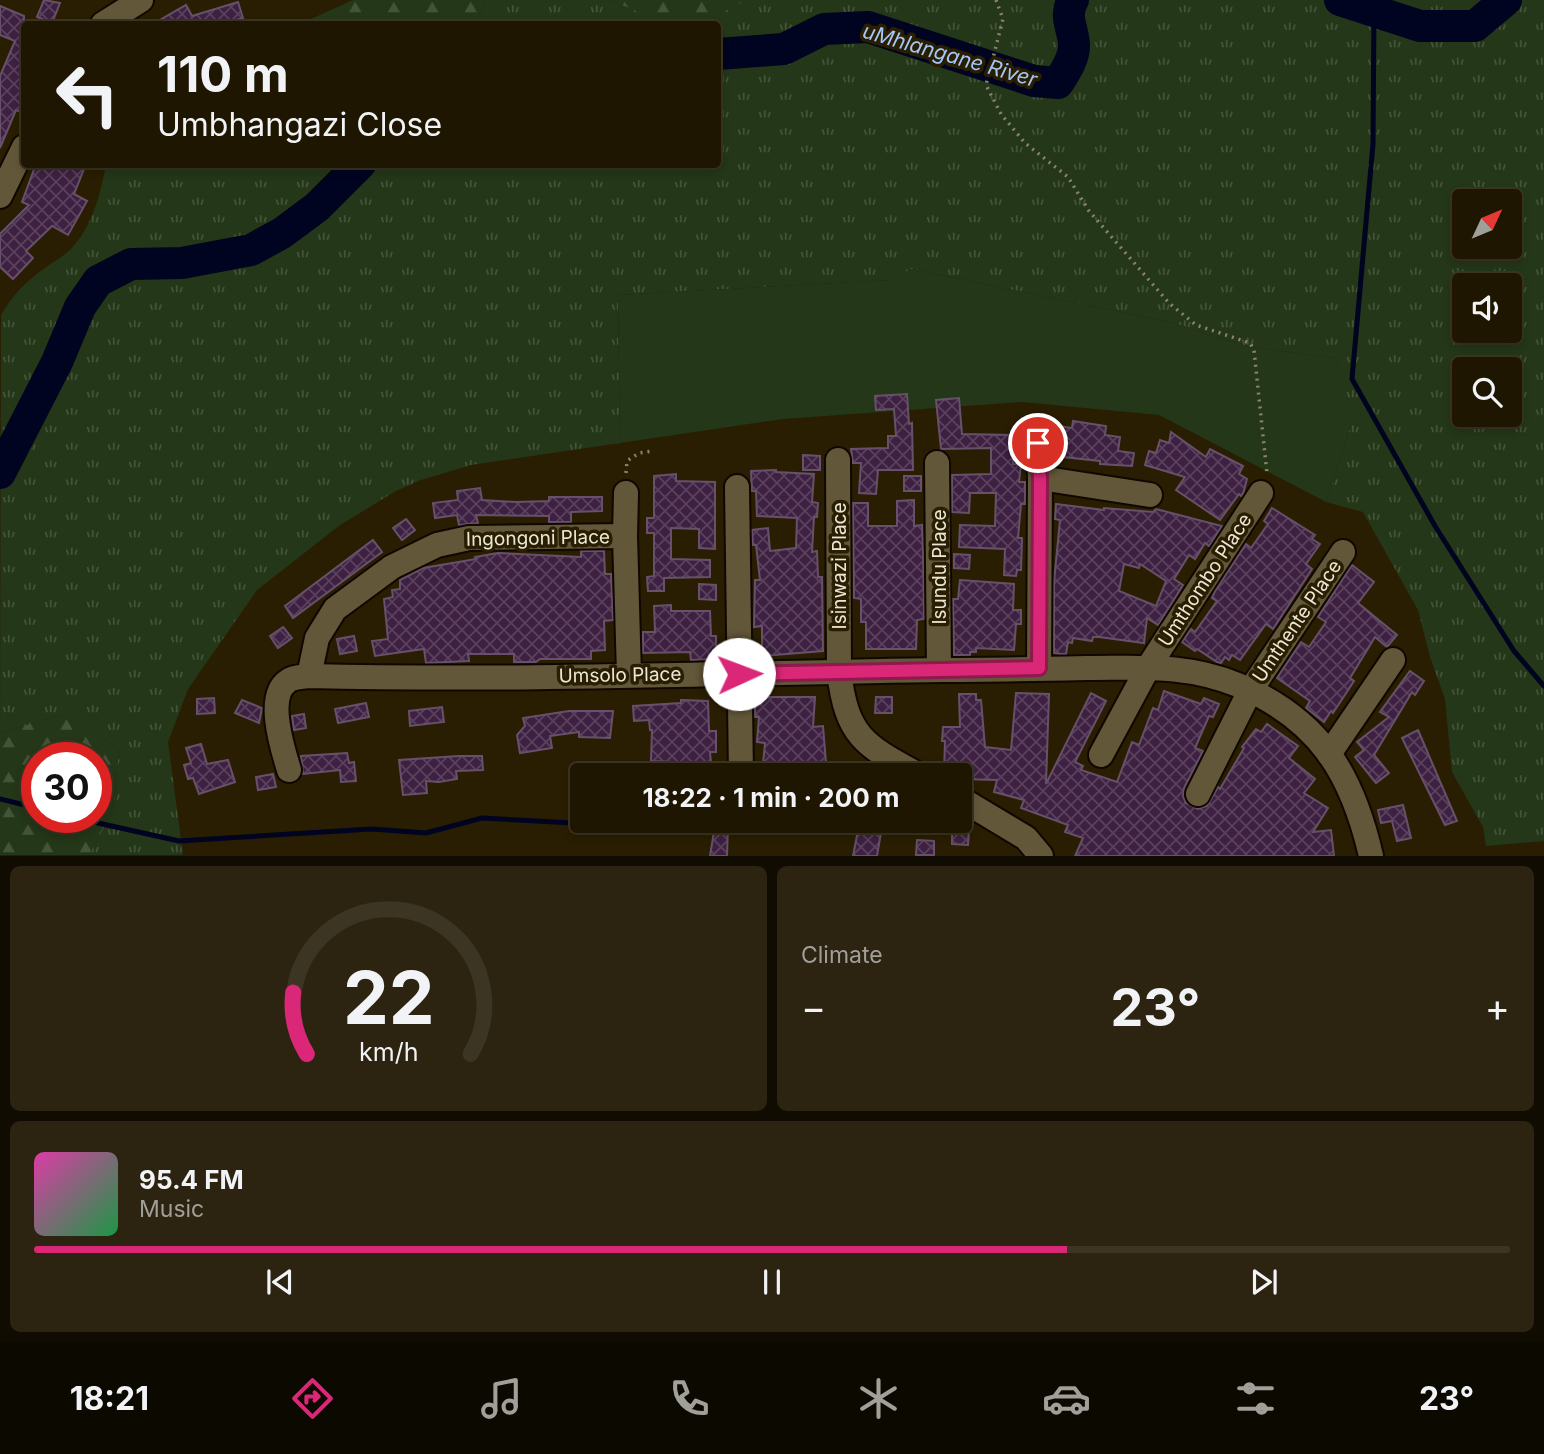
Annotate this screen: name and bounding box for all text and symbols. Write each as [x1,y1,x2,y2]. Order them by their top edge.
water label: uMhlangane River [860,18,1041,92]
text: 110 m [157,45,289,104]
icon: left [42,49,133,140]
text: Umbhangazi Close [157,105,442,144]
north arrow [1452,189,1522,259]
map controls [1452,189,1522,427]
button: sound [1452,273,1522,343]
button: search [1452,357,1522,427]
pin [1008,413,1068,473]
icon: arrive [1019,424,1057,462]
street label: Isinwazi Place [828,503,851,629]
street label: Isundu Place [928,509,951,625]
street label: Umthombo Place [1153,509,1257,651]
street label: Ingongoni Place [466,525,610,551]
street label: Umthente Place [1248,556,1346,686]
position arrow [702,637,776,711]
street label: Umsolo Place [558,662,682,688]
speed limit sign: 30 [21,742,112,833]
text: 18:22 · 1 min · 200 m [642,782,900,813]
text: Climate [801,941,883,969]
text: 22 [343,954,434,1043]
text: 23° [1111,976,1200,1039]
text: − [801,984,826,1030]
text: + [1485,984,1510,1030]
text: km/h [359,1037,418,1067]
text: 95.4 FM [139,1164,244,1195]
text: Music [139,1195,204,1223]
icon: previous [261,1263,299,1301]
icon: pause [753,1263,791,1301]
icon: next [1245,1263,1283,1301]
icon: directions [288,1374,337,1423]
icon: music [477,1374,526,1423]
icon: phone [665,1374,714,1423]
icon: climate [854,1374,903,1423]
icon: car [1042,1374,1091,1423]
icon: filters [1231,1374,1280,1423]
text: 18:21 [70,1379,149,1418]
text: 23° [1419,1379,1474,1418]

